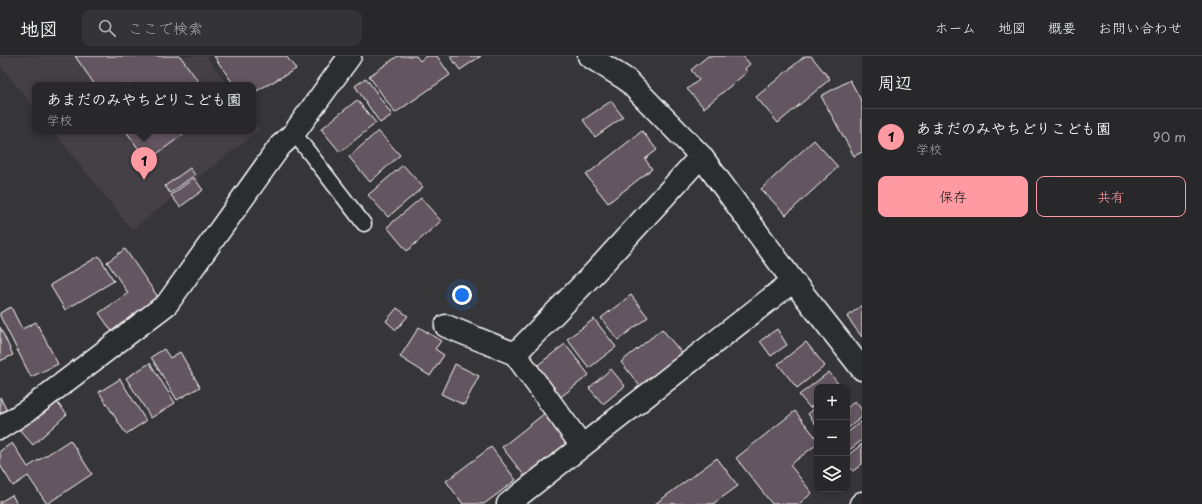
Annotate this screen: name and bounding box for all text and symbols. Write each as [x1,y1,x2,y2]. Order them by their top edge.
search box [82,10,362,46]
text: 地図 [20,14,58,42]
text: ここで検索 [128,16,203,39]
icon: search [96,17,118,39]
text: ホーム [935,17,976,38]
text: 地図 [998,17,1026,38]
text: 概要 [1048,17,1076,38]
text: お問い合わせ [1098,17,1182,38]
text: 周辺 [878,69,912,95]
popup [32,82,256,134]
text: あまだのみやちどりこども園 [46,87,242,110]
text: 学校 [46,110,73,129]
text: あまだのみやちどりこども園 [916,116,1111,139]
text: 1 [888,127,894,146]
text: 90 m [1153,127,1186,146]
text: 学校 [916,139,942,158]
pin: 1 [131,147,157,180]
button: 保存 [878,176,1028,217]
button: 共有 [1036,176,1186,217]
your location [452,285,472,305]
map controls [814,384,850,492]
button: + [814,384,850,420]
button: − [814,420,850,456]
button: layers [814,456,850,492]

